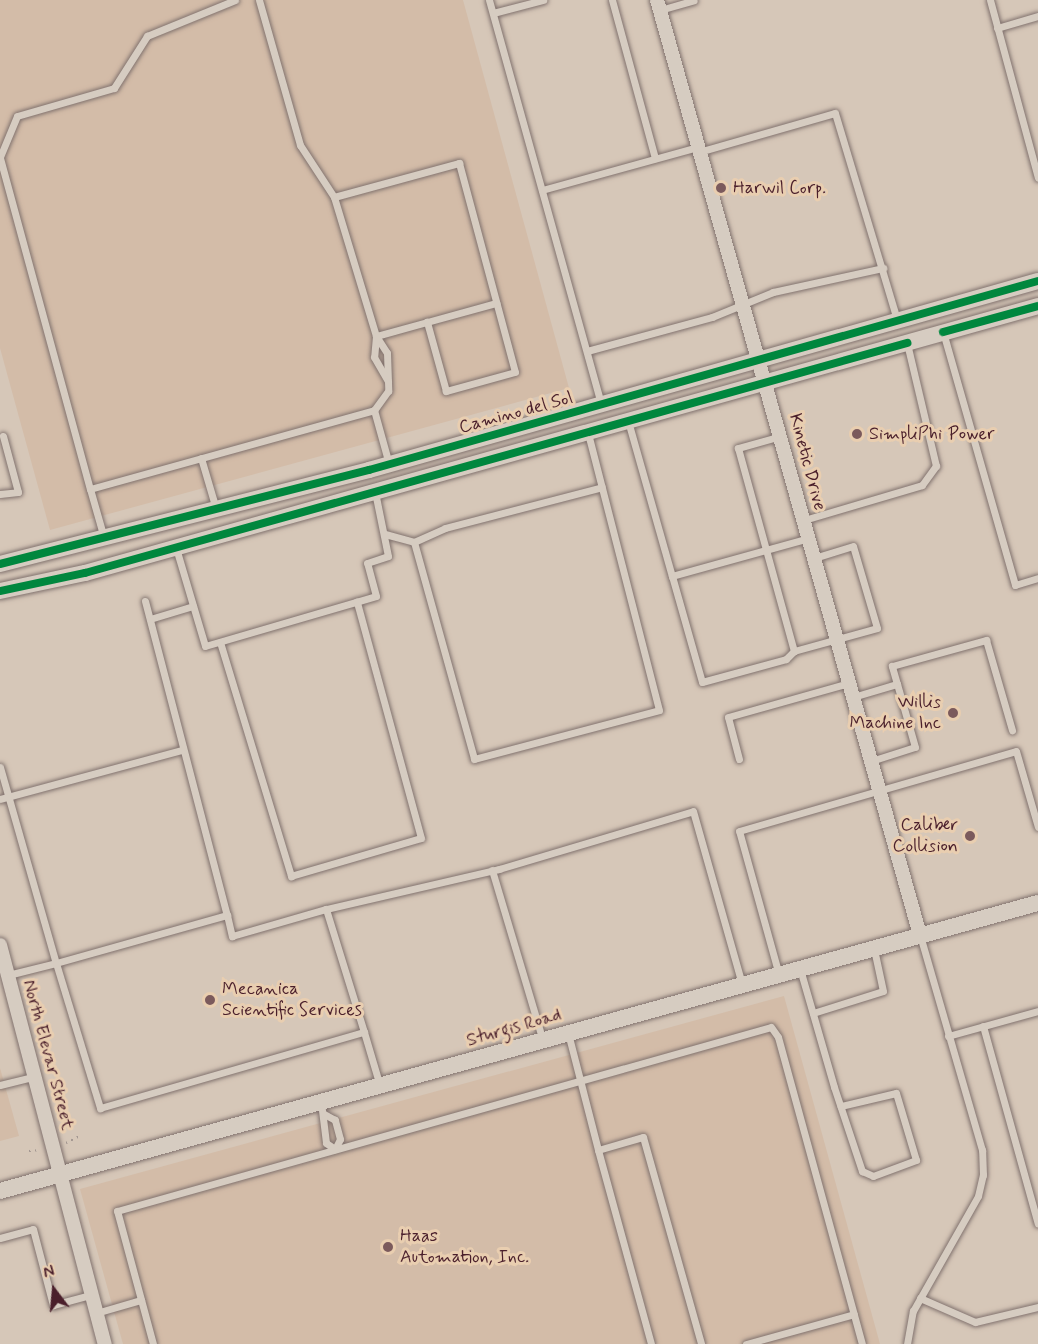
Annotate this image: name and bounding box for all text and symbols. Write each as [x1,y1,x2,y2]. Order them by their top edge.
place label: Harwil Corp. [733,177,828,199]
marker: Harwil Corp. [714,181,728,195]
street label: Camino del Sol [457,387,575,439]
street label: Kinetic Drive [784,412,830,512]
place label: SimpliPhi Power [869,423,991,445]
marker: SimpliPhi Power [850,427,864,441]
place label: Willis Machine Inc [845,692,941,734]
marker: Willis Machine Inc [946,706,960,720]
place label: Caliber Collision [893,815,958,858]
marker: Caliber Collision [963,829,977,843]
street label: North Elevar Street [18,978,78,1132]
place label: Mecanica Scientific Services [222,979,361,1022]
marker: Mecanica Scientific Services [203,993,217,1007]
street label: Sturgis Road [465,1004,563,1052]
place label: Haas Automation, Inc. [400,1226,528,1268]
marker: Haas Automation, Inc. [381,1240,395,1254]
north arrow [24,1260,84,1320]
text: N [41,1261,57,1284]

